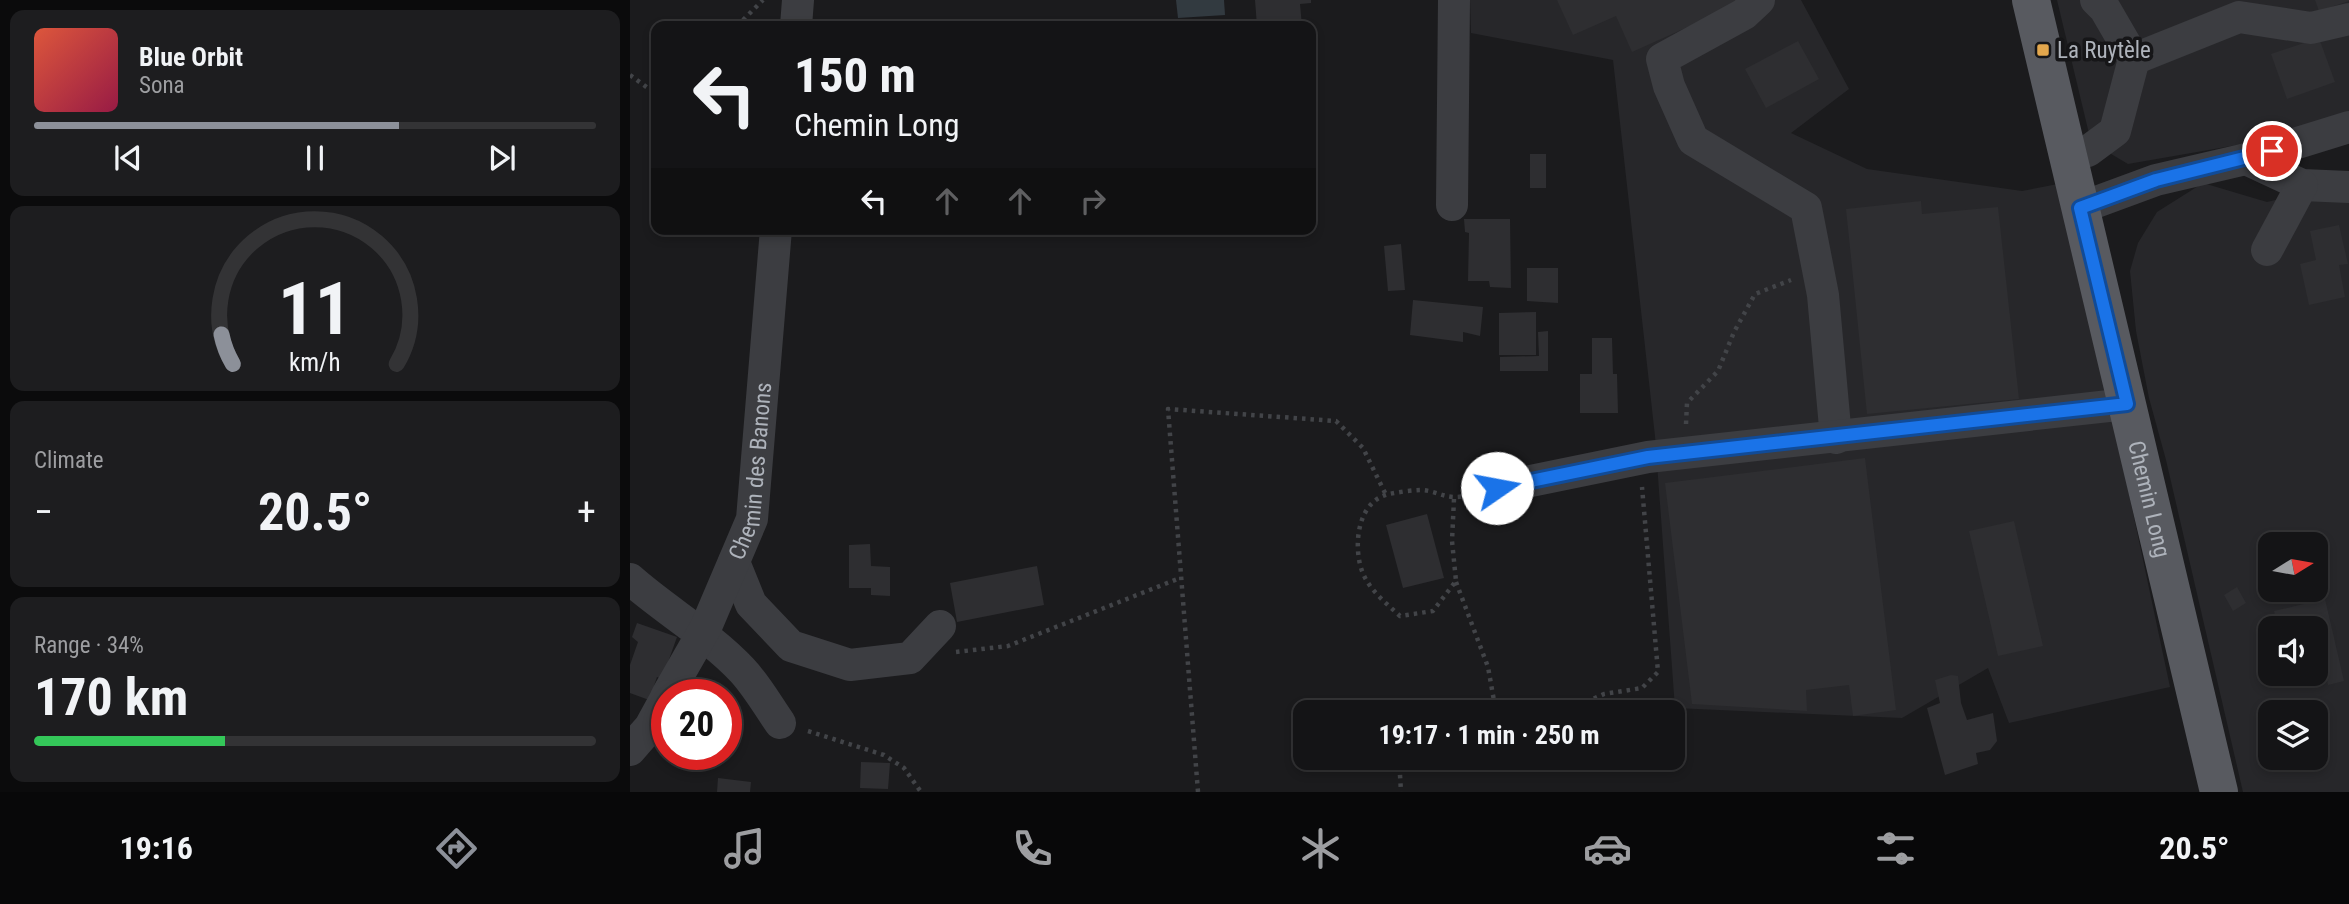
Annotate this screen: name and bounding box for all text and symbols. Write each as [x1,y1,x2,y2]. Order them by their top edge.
place label: La Ruytèle [2057,37,2151,64]
text: Blue Orbit [139,42,243,72]
marker: La Ruytèle [2035,42,2051,58]
text: 150 m [794,47,916,104]
icon: left [679,49,770,140]
text: Sona [139,72,185,99]
text: Chemin Long [794,106,959,144]
pin [2242,121,2302,181]
icon: arrive [2253,132,2291,170]
icon: previous [109,139,147,177]
icon: pause [296,139,334,177]
icon: next [483,139,521,177]
icon: left [855,182,893,220]
icon: ahead [928,182,966,220]
icon: ahead [1001,182,1039,220]
icon: right [1074,182,1112,220]
text: 11 [278,267,352,353]
text: km/h [289,348,341,377]
street label: Chemin des Banons [723,381,777,564]
street label: Chemin Long [2123,438,2176,560]
text: Climate [34,447,104,474]
position arrow [1460,451,1534,525]
text: 20.5° [258,482,372,543]
text: − [34,490,53,534]
text: + [577,490,596,534]
north arrow [2258,532,2328,602]
map controls [2258,532,2328,770]
button: sound [2258,616,2328,686]
text: Range · 34% [34,632,144,659]
text: 170 km [34,667,188,728]
speed limit sign: 20 [651,679,742,770]
button: layers [2258,700,2328,770]
text: 19:17 · 1 min · 250 m [1379,720,1599,750]
icon: directions [432,824,481,873]
icon: music [720,824,769,873]
icon: phone [1008,824,1057,873]
icon: climate [1296,824,1345,873]
icon: car [1583,824,1632,873]
icon: filters [1871,824,1920,873]
text: 19:16 [119,829,193,867]
text: 20.5° [2159,829,2229,867]

